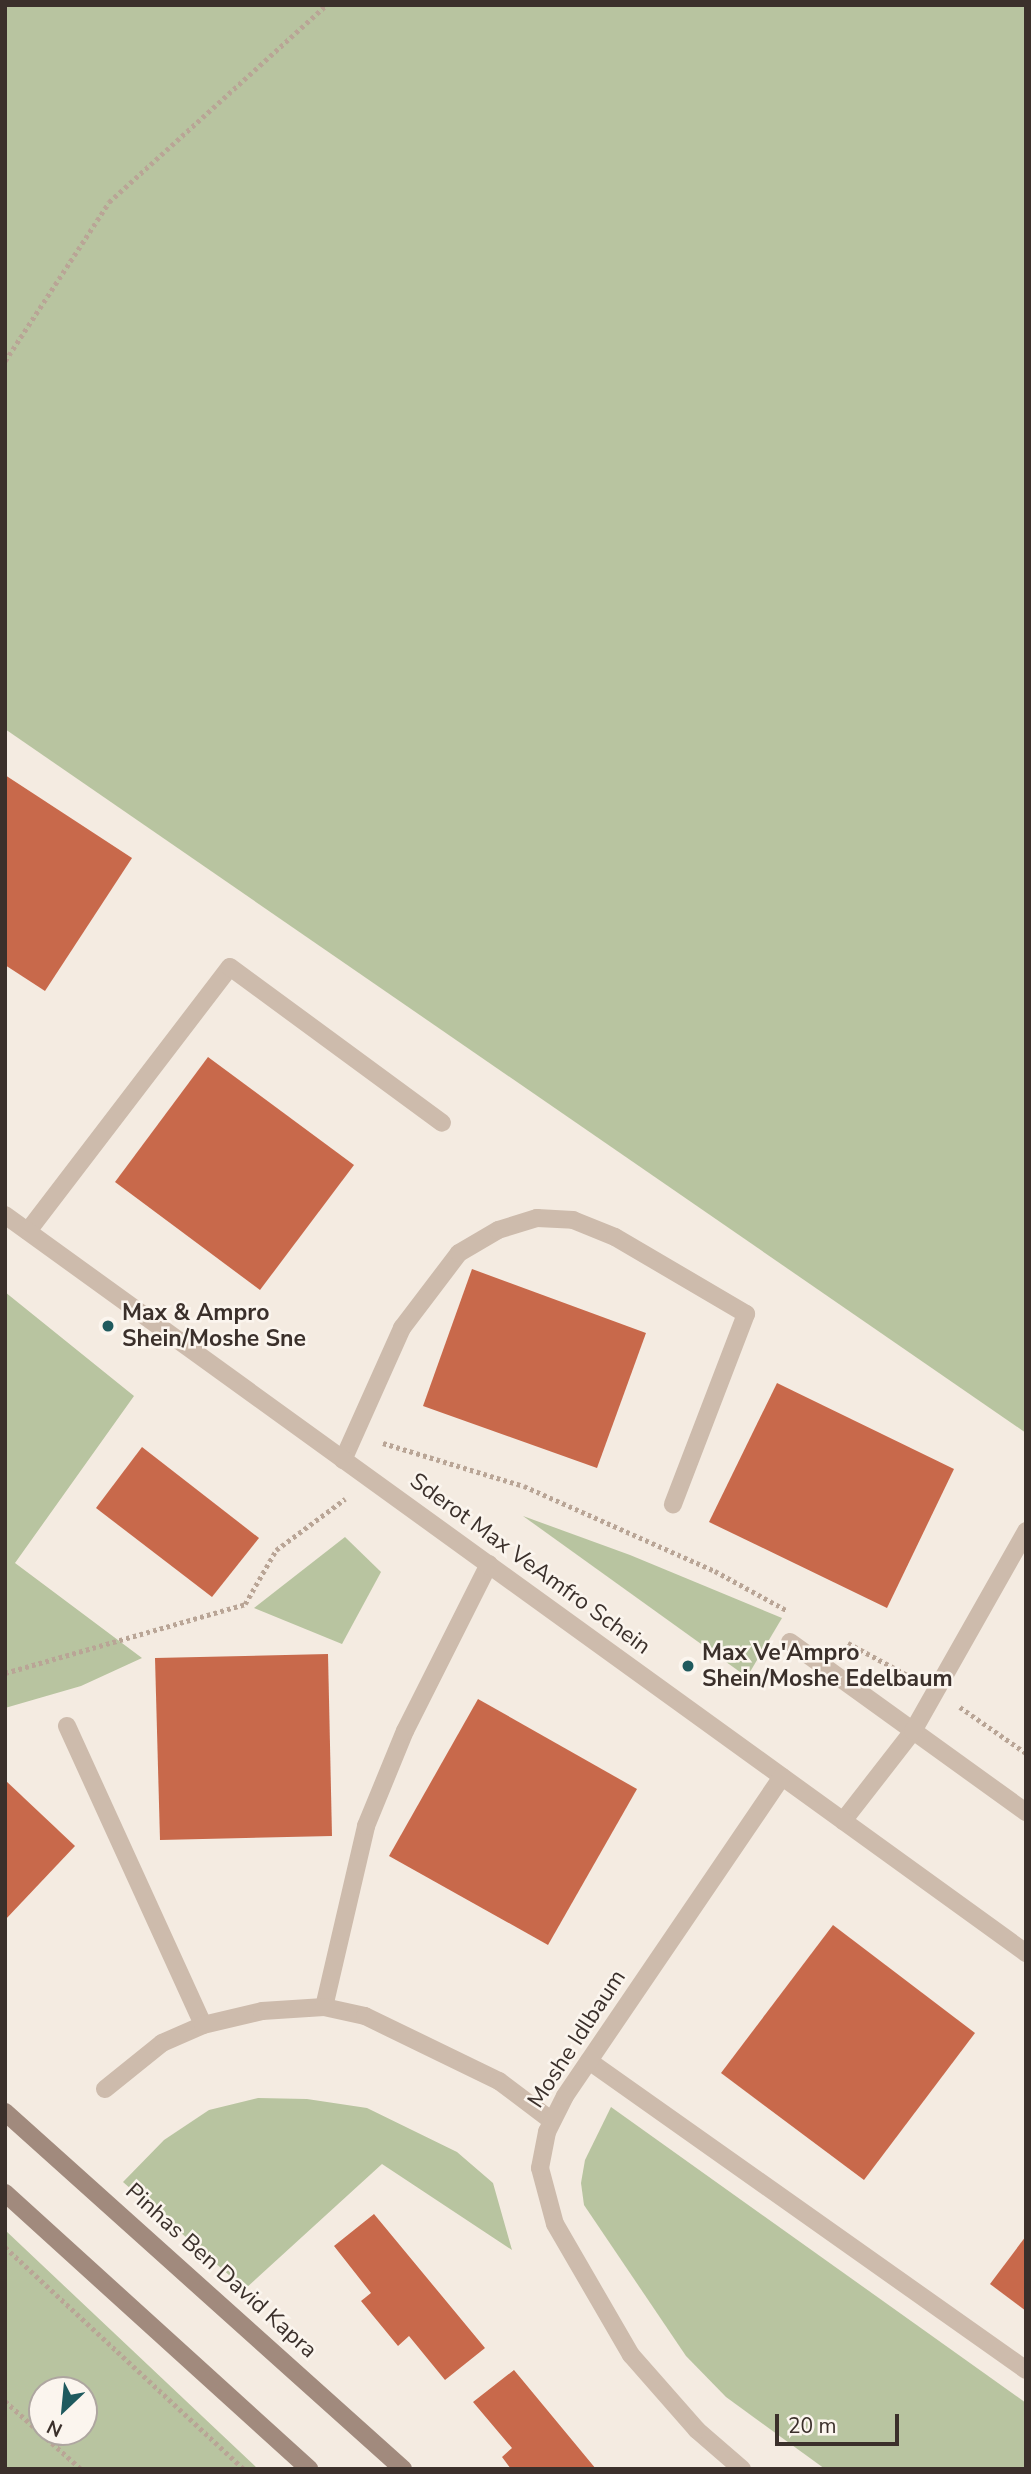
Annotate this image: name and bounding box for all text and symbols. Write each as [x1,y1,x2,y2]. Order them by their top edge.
place label: Max & Ampro Shein/Moshe Sne [122,1299,306,1353]
marker: Max & Ampro Shein/Moshe Sne [100,1318,116,1334]
street label: Sderot Max VeAmfro Schein [404,1467,656,1661]
place label: Max Ve'Ampro Shein/Moshe Edelbaum [702,1639,953,1693]
marker: Max Ve'Ampro Shein/Moshe Edelbaum [680,1658,696,1674]
street label: Moshe Idlbaum [522,1965,632,2113]
street label: Pinhas Ben David Kapra [120,2178,322,2364]
north arrow [28,2376,98,2446]
scale bar [779,2400,903,2444]
text: 20 m [788,2412,837,2440]
text: N [43,2413,67,2443]

